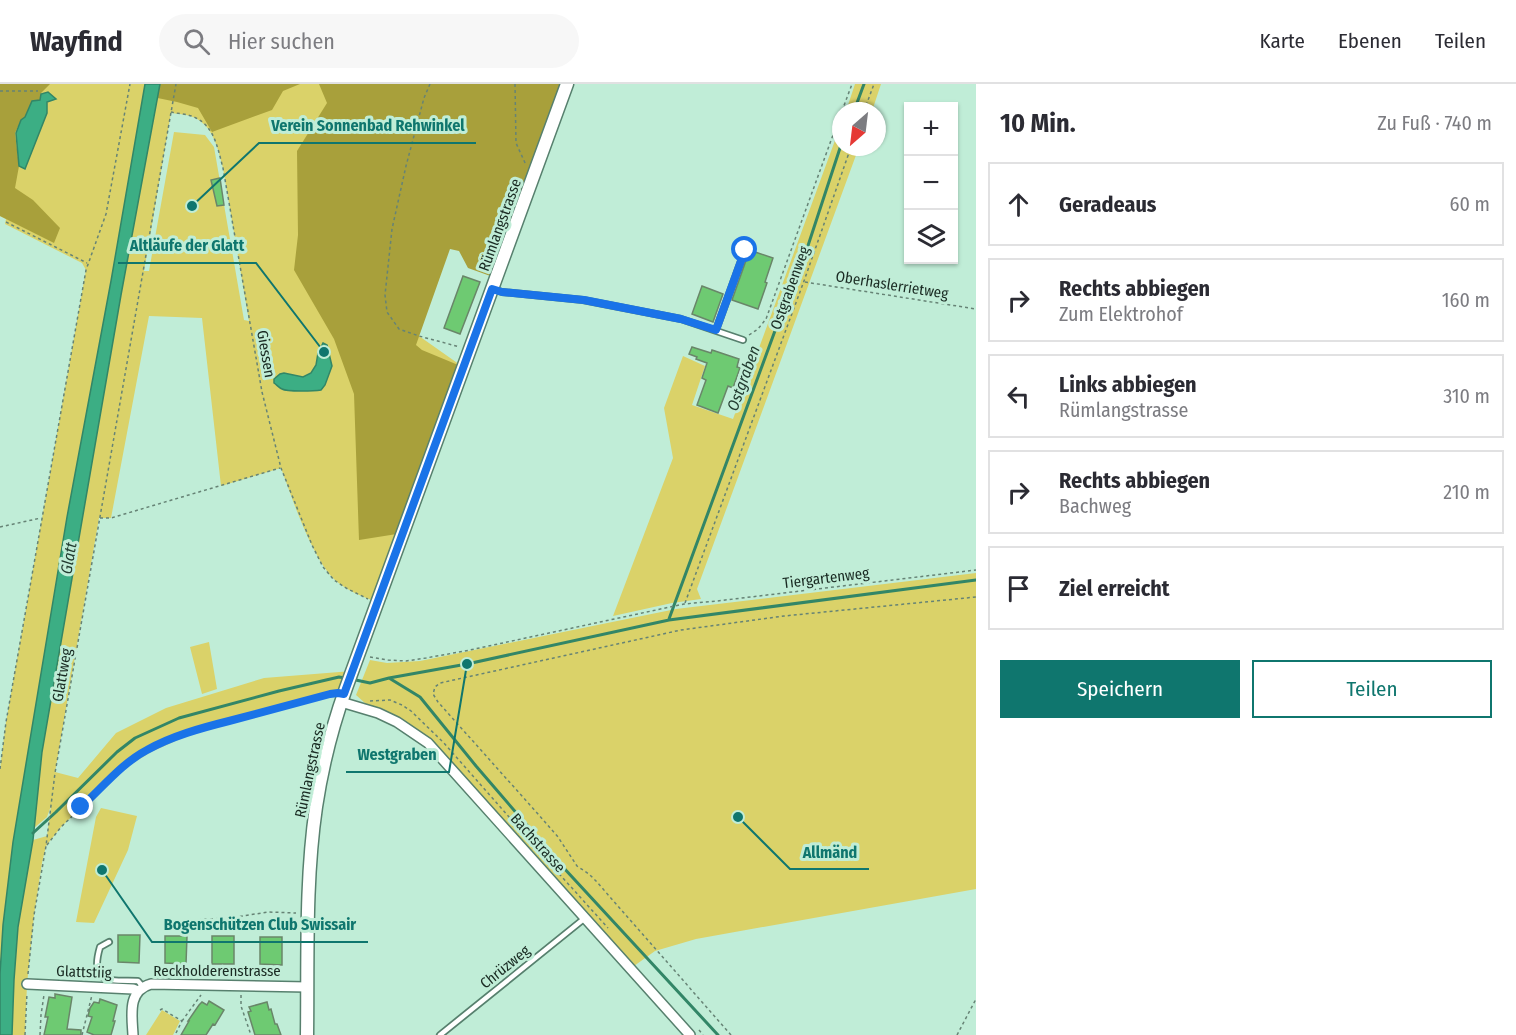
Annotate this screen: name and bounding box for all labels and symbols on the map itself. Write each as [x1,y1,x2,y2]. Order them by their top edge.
north arrow [832,102,886,156]
callout: Verein Sonnenbad Rehwinkel [259,109,476,143]
text: Verein Sonnenbad Rehwinkel [270,116,465,135]
street label: Rümlangstrasse [475,176,525,274]
callout: Altläufe der Glatt [118,229,256,263]
text: Altläufe der Glatt [129,236,245,255]
route start [731,236,757,262]
street label: Ostgrabenweg [767,244,813,332]
street label: Oberhaslerrietweg [834,267,950,303]
street label: Giessen [253,329,279,379]
water label: Ostgraben [723,343,764,413]
water label: Glatt [56,540,81,575]
street label: Tiergartenweg [782,564,870,592]
street label: Glattweg [48,647,76,703]
street label: Rümlangstrasse [291,721,329,819]
callout: Westgraben [346,738,449,772]
text: Westgraben [357,745,437,764]
route end [67,793,93,819]
street label: Bachstrasse [507,810,569,876]
callout: Allmänd [790,835,869,869]
text: Allmänd [802,843,857,862]
callout: Bogenschützen Club Swissair [152,908,368,942]
text: Bogenschützen Club Swissair [164,915,356,934]
street label: Chrüzweg [477,942,533,992]
street label: Glattstiig [56,962,112,982]
street label: Reckholderenstrasse [153,962,281,980]

